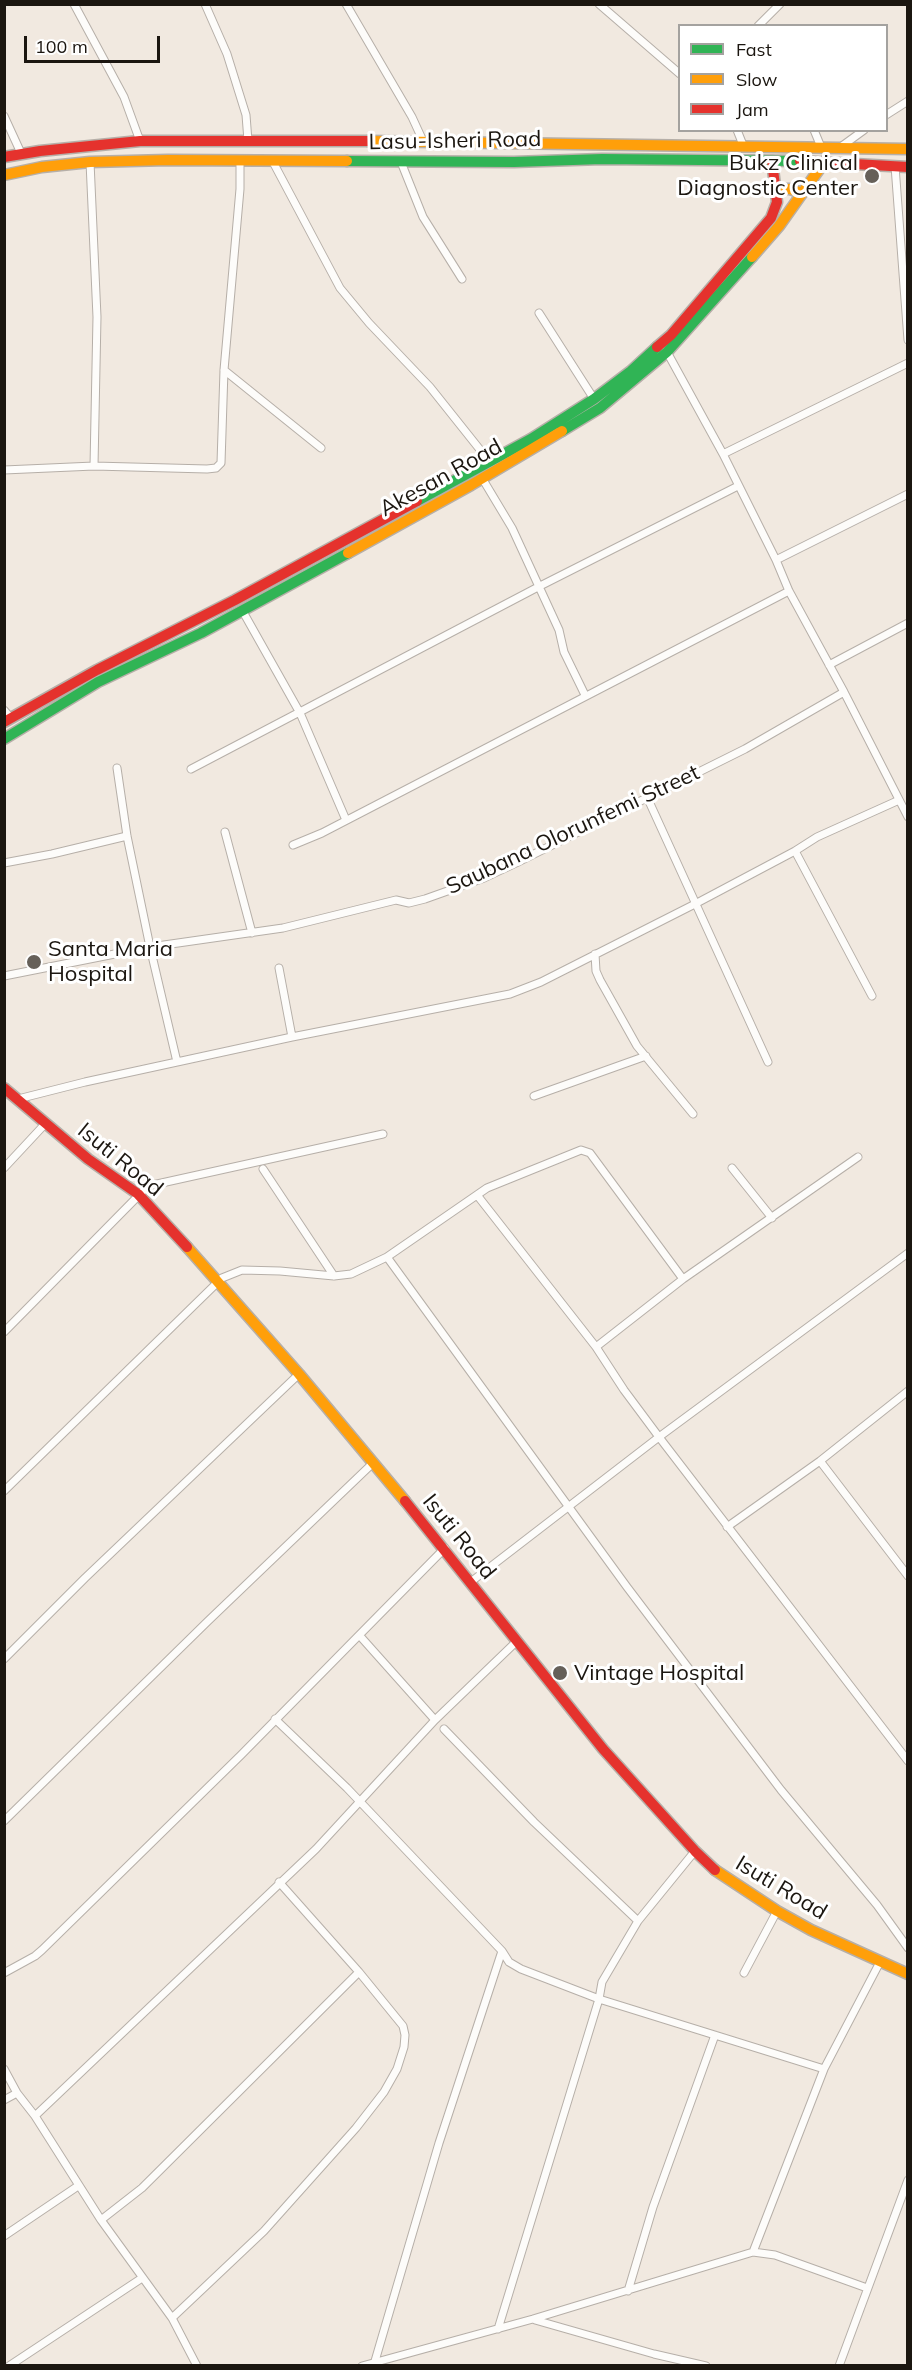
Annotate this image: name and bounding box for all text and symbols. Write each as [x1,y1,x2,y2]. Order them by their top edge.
scale bar [27,24,164,62]
legend [678,24,888,132]
text: 100 m [35,35,88,58]
text: Fast [736,38,772,61]
text: Slow [736,68,777,91]
text: Jam [736,98,769,121]
street label: Lasu-Isheri Road [368,126,542,156]
place label: Bukz Clinical Diagnostic Center [677,150,858,202]
marker: Bukz Clinical Diagnostic Center [863,167,881,185]
street label: Akesan Road [375,434,507,522]
street label: Saubana Olorunfemi Street [442,760,704,900]
place label: Santa Maria Hospital [48,936,173,987]
marker: Santa Maria Hospital [25,953,43,971]
street label: Isuti Road [72,1118,168,1202]
street label: Isuti Road [417,1489,501,1585]
place label: Vintage Hospital [574,1660,744,1686]
marker: Vintage Hospital [551,1664,569,1682]
street label: Isuti Road [731,1850,831,1926]

